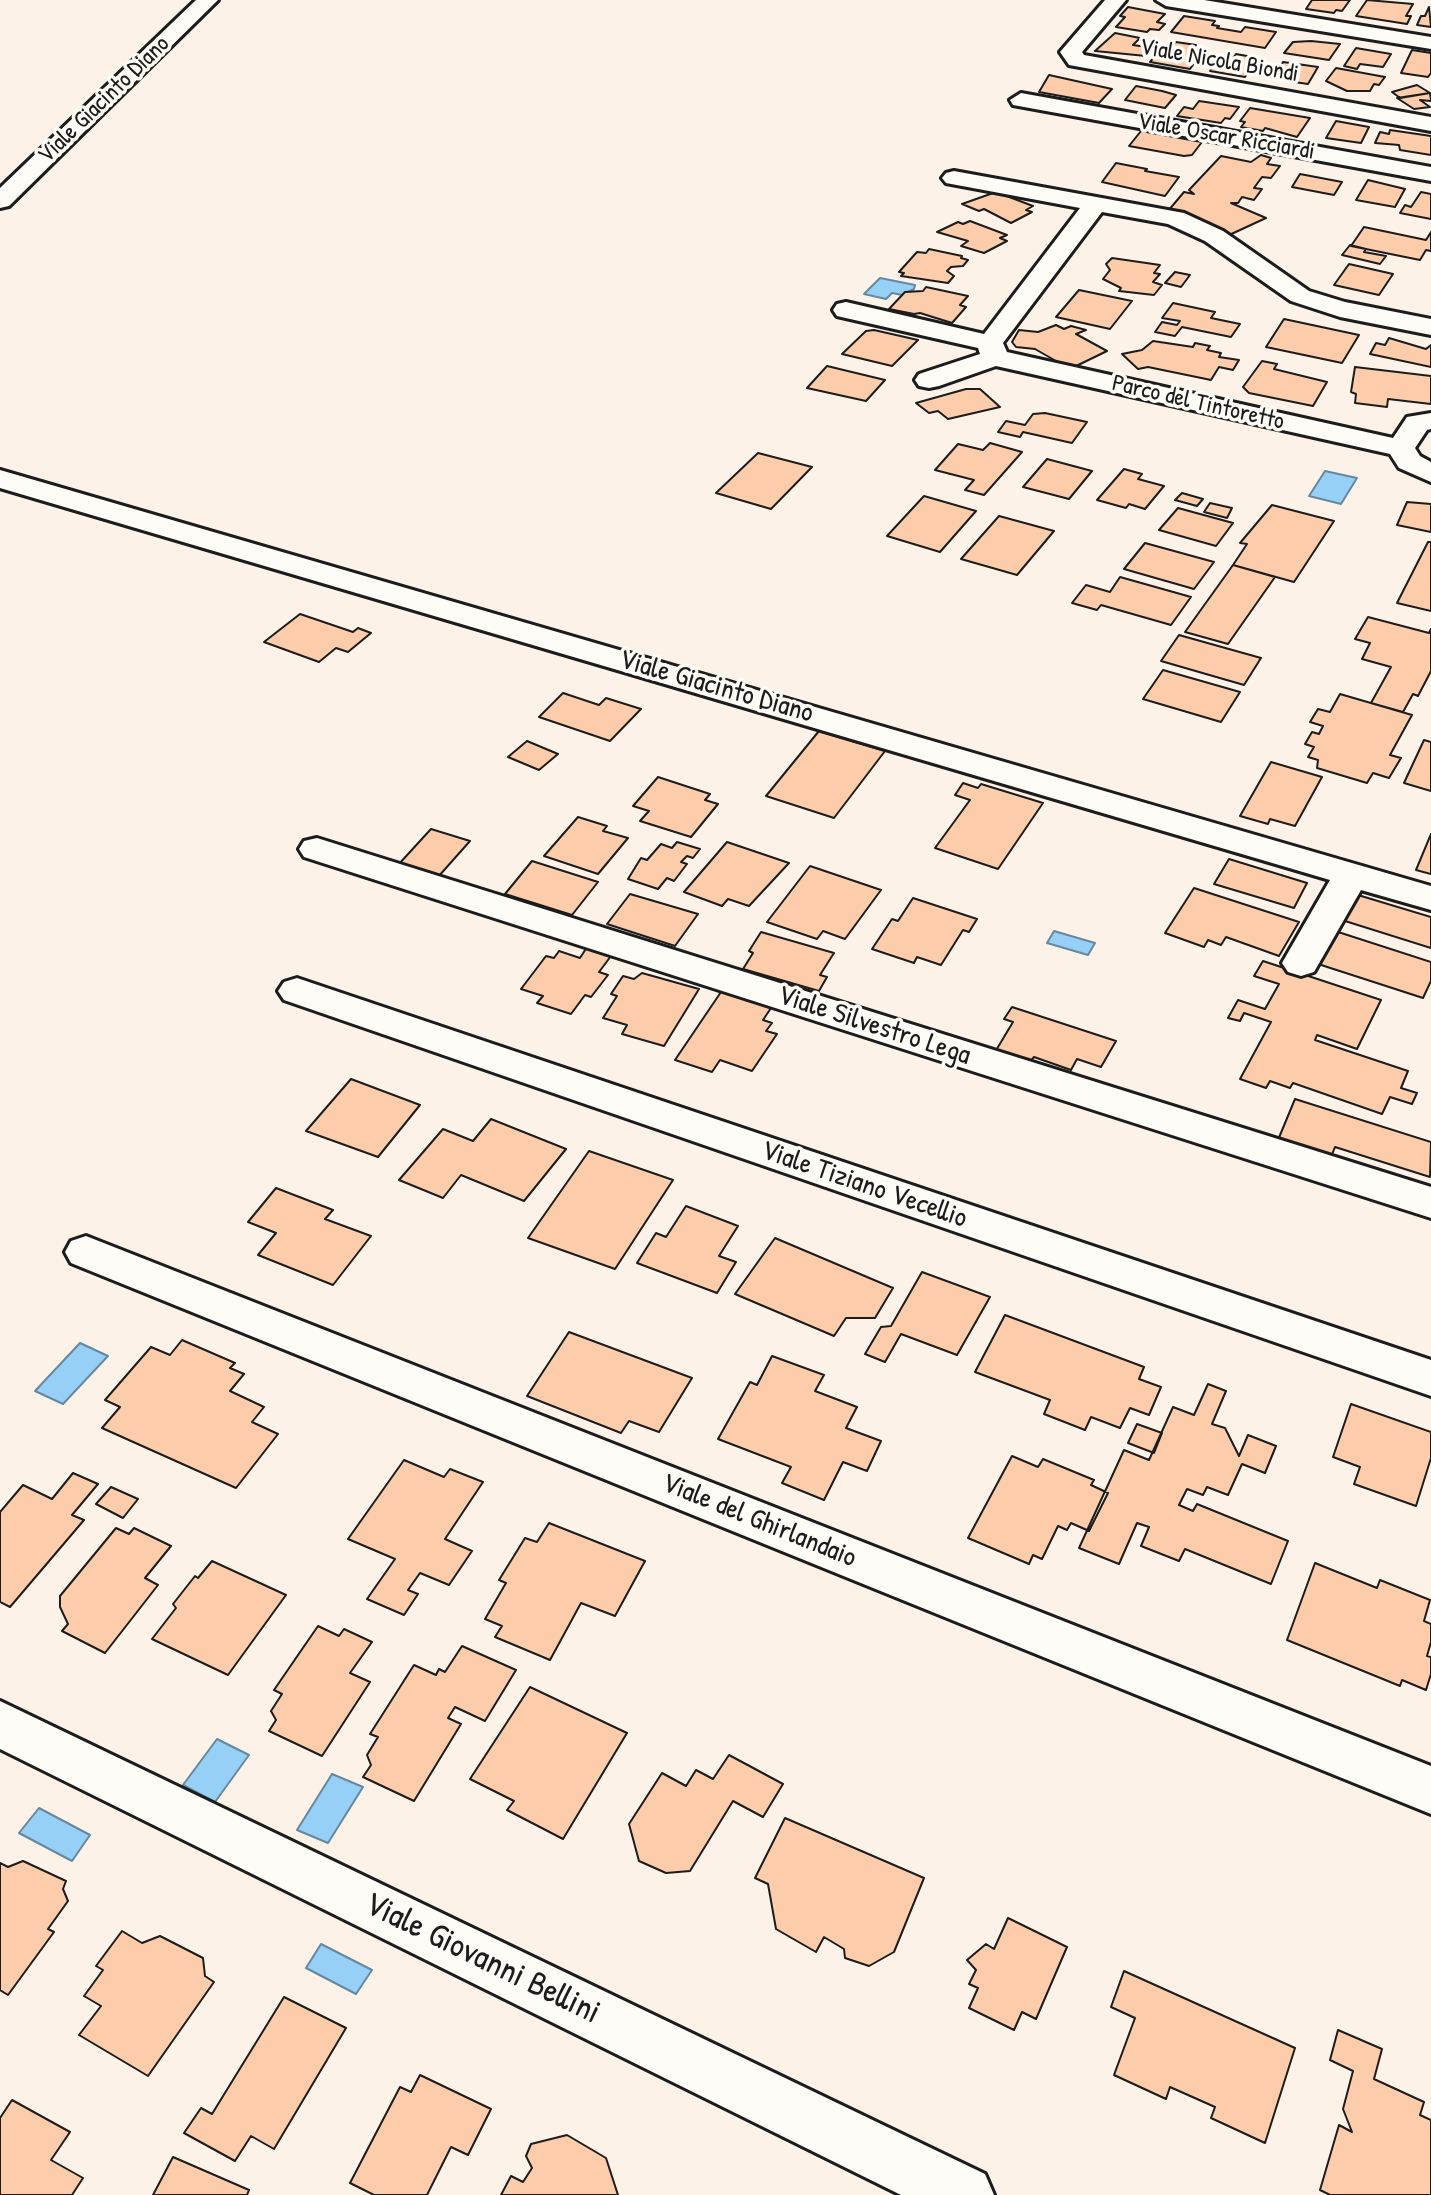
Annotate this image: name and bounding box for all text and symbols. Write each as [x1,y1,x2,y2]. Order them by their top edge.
street label: Viale Giacinto Diano [32,30,176,170]
street label: Viale Nicola Biondi [1137,33,1301,89]
street label: Viale Oscar Ricciardi [1135,107,1317,167]
street label: Parco del Tintoretto [1109,369,1287,437]
street label: Viale Giacinto Diano [615,643,817,731]
street label: Viale Silvestro Lega [773,979,975,1073]
street label: Viale Tiziano Vecellio [757,1134,971,1236]
street label: Viale del Ghirlandaio [657,1467,861,1575]
street label: Viale Giovanni Bellini [357,1884,607,2034]

